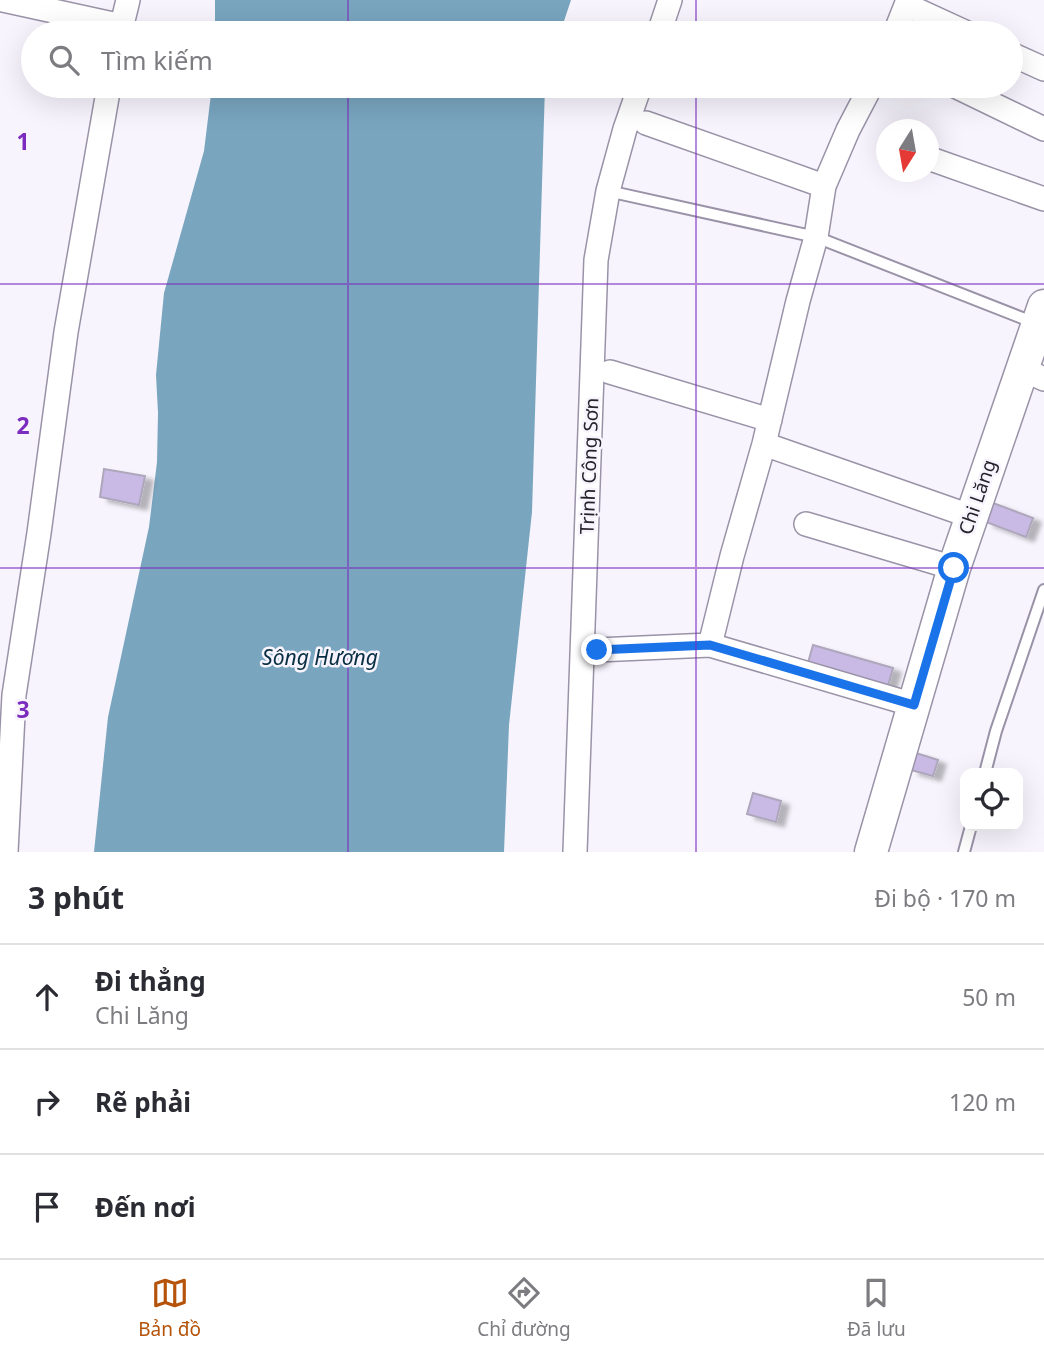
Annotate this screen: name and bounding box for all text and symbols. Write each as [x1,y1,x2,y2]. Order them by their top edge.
search box [21,21,1023,98]
icon: search [45,41,83,79]
text: Tìm kiếm [101,42,213,78]
north arrow [876,119,939,182]
text: 1 [16,125,30,157]
street label: Trịnh Công Sơn [574,397,604,535]
text: 2 [16,409,30,441]
street label: Chi Lăng [952,456,1002,538]
route start [938,552,969,583]
route end [581,634,612,665]
water label: Sông Hương [262,643,378,671]
text: 3 [16,693,30,725]
map controls [960,768,1023,831]
button: locate [960,768,1023,831]
text: 3 phút [28,877,124,918]
text: Đi bộ · 170 m [874,882,1016,914]
text: Đi thẳng [95,963,206,999]
icon: ahead [28,978,66,1016]
text: 50 m [962,981,1016,1013]
text: Chi Lăng [95,999,189,1031]
icon: right [28,1083,66,1121]
text: Rẽ phải [95,1084,191,1120]
text: 120 m [949,1086,1016,1118]
icon: arrive [28,1188,66,1226]
text: Đến nơi [95,1189,196,1225]
tab: Bản đồ [138,1274,201,1342]
tab: Chỉ đường [477,1274,571,1342]
tab: Đã lưu [847,1274,906,1342]

